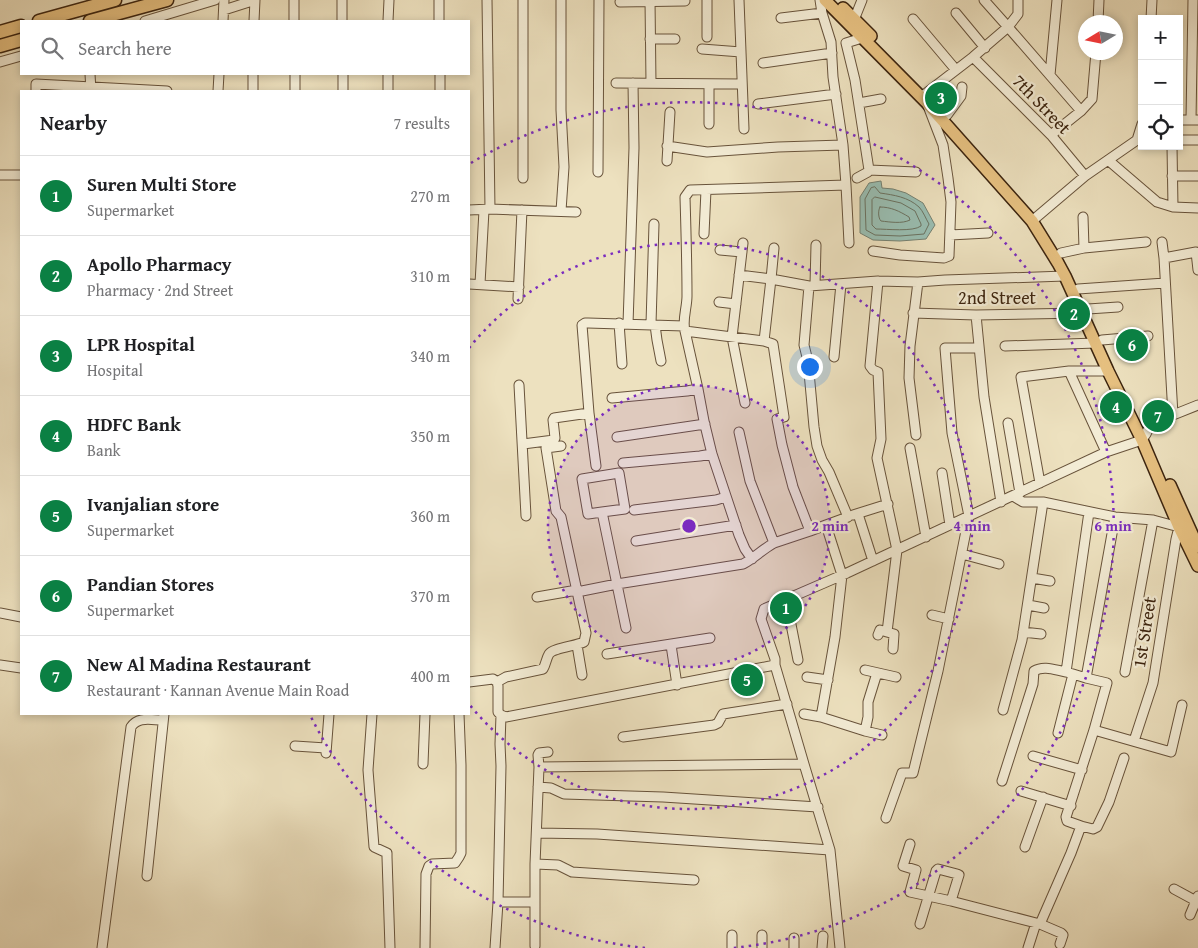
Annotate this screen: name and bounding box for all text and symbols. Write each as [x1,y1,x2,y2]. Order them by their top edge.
north arrow [1078,15,1123,60]
map controls [1138,15,1183,150]
button: + [1138,15,1183,60]
search box [20,20,470,75]
icon: search [38,34,66,62]
text: Search here [78,34,172,62]
button: − [1138,60,1183,105]
street label: 7th Street [1006,68,1078,141]
pin: 3 [925,79,957,117]
button: locate [1138,105,1183,150]
text: Nearby [40,107,107,138]
text: 7 results [393,111,450,135]
text: Suren Multi Store [87,170,237,198]
text: 1 [52,184,60,208]
text: 270 m [410,184,450,208]
text: Supermarket [87,198,174,222]
text: Apollo Pharmacy [87,250,231,278]
text: 2 [52,264,60,288]
text: 310 m [410,264,450,288]
text: Pharmacy · 2nd Street [87,278,233,302]
street label: 2nd Street [958,284,1037,311]
pin: 2 [1058,295,1090,333]
pin: 6 [1116,326,1148,364]
text: LPR Hospital [87,330,195,358]
text: 3 [52,344,60,368]
text: 340 m [410,344,450,368]
your location [797,354,823,380]
text: Hospital [87,358,143,382]
pin: 4 [1100,388,1132,426]
pin: 7 [1142,397,1174,435]
text: HDFC Bank [87,410,181,438]
text: 4 [52,424,60,448]
text: 350 m [410,424,450,448]
text: Bank [87,438,121,462]
text: Ivanjalian store [87,490,219,518]
text: 5 [52,504,60,528]
text: 360 m [410,504,450,528]
text: 2 min [811,515,849,536]
text: 4 min [953,515,991,536]
text: 6 min [1094,515,1132,536]
centre of rings [680,517,698,535]
text: Supermarket [87,518,174,542]
text: Pandian Stores [87,570,214,598]
text: 6 [52,584,60,608]
text: 370 m [410,584,450,608]
pin: 1 [770,589,802,627]
street label: 1st Street [1125,594,1163,670]
text: Supermarket [87,598,174,622]
text: New Al Madina Restaurant [87,650,311,678]
pin: 5 [731,661,763,699]
text: 7 [52,664,60,688]
text: 400 m [410,664,450,688]
text: Restaurant · Kannan Avenue Main Road [87,678,349,702]

